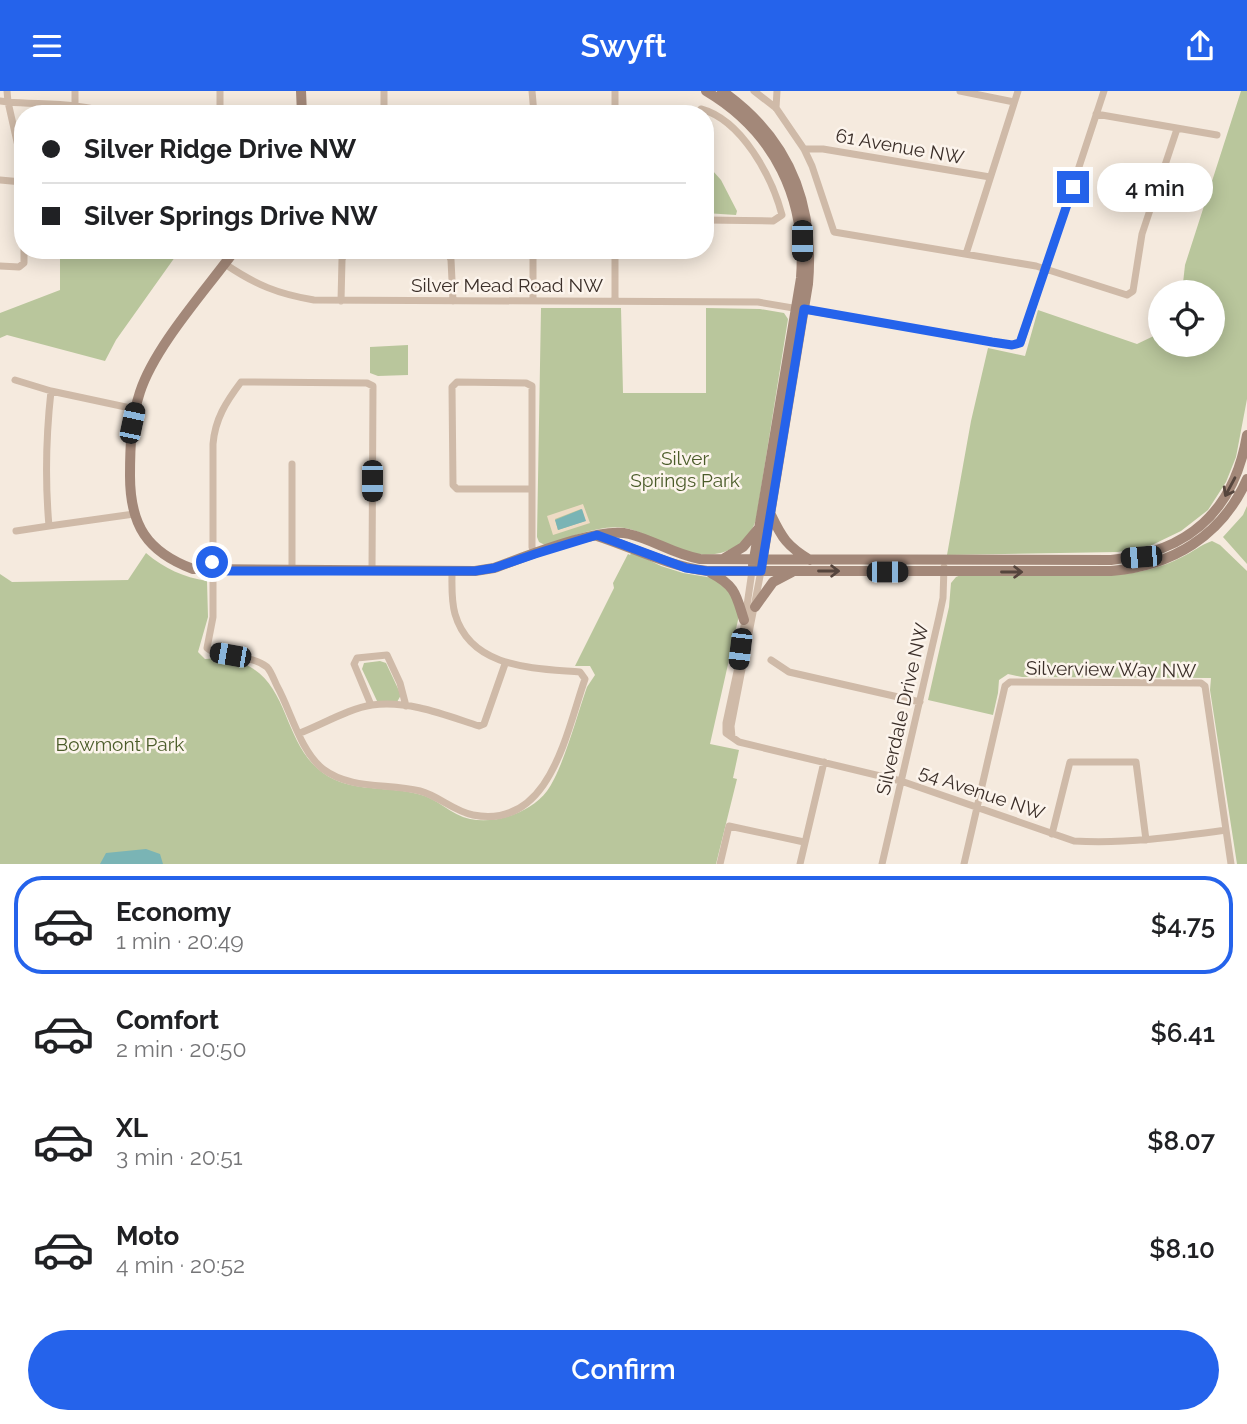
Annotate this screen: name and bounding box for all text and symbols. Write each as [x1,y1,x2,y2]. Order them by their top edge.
icon: menu [28,27,66,65]
text: Swyft [580,27,667,64]
icon: share [1181,27,1219,65]
street label: 61 Avenue NW [834,124,966,168]
text: Silver Ridge Drive NW [84,134,356,164]
callout: 4 min [1098,163,1213,211]
route end [1057,171,1089,203]
text: 4 min [1125,174,1185,201]
text: Silver Springs Drive NW [84,201,378,231]
car [792,220,813,262]
street label: Silver Mead Road NW [411,274,603,296]
map controls [1148,280,1225,357]
button: locate [1148,280,1225,357]
car [118,400,147,446]
park label: Silver Springs Park [630,447,740,491]
car [362,460,383,502]
one-way arrow [1222,476,1236,497]
car [1120,545,1163,569]
route start [196,546,228,578]
car [867,562,909,583]
one-way arrow [818,564,841,578]
one-way arrow [1000,565,1023,579]
street label: Silverdale Drive NW [871,621,933,797]
car [728,627,753,671]
car [208,641,253,669]
street label: Silverview Way NW [1026,657,1197,681]
park label: Bowmont Park [56,733,184,755]
street label: 54 Avenue NW [916,760,1048,824]
icon: car [32,894,95,957]
text: Economy [116,897,231,927]
text: $4.75 [1151,910,1215,940]
text: 1 min · 20:49 [116,927,244,954]
icon: car [32,1002,95,1065]
text: Comfort [116,1005,219,1035]
text: $6.41 [1150,1018,1215,1048]
text: 2 min · 20:50 [116,1035,246,1062]
icon: car [32,1110,95,1173]
text: XL [116,1113,148,1143]
text: $8.07 [1147,1126,1215,1156]
text: 3 min · 20:51 [116,1143,243,1170]
icon: car [32,1218,95,1281]
text: Moto [116,1221,179,1251]
text: $8.10 [1149,1234,1215,1264]
text: 4 min · 20:52 [116,1251,245,1278]
button: Confirm [28,1330,1219,1410]

